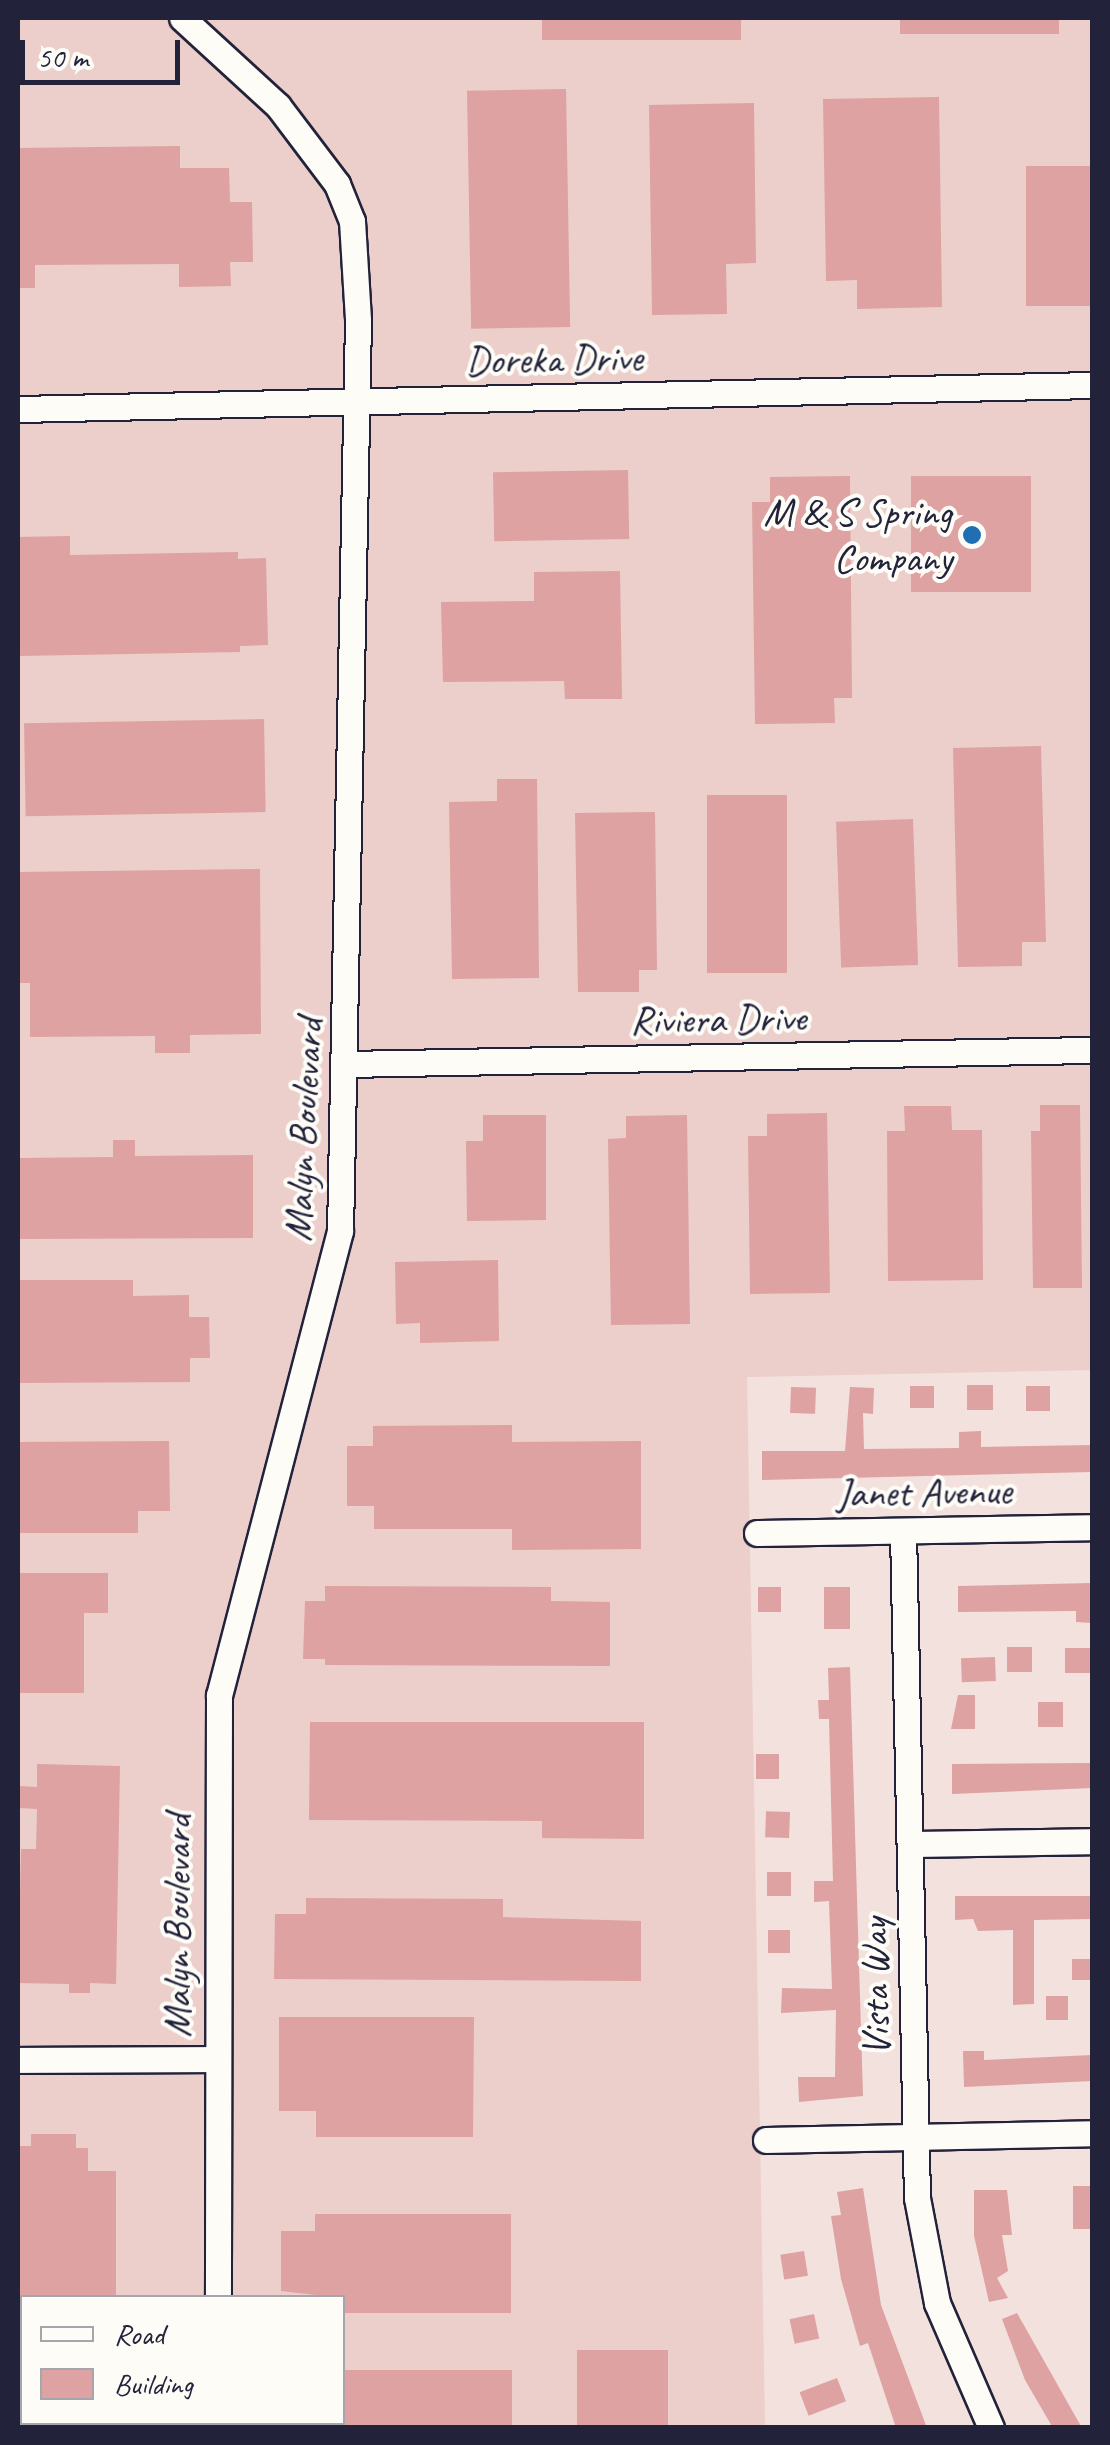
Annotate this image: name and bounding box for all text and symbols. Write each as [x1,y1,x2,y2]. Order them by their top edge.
scale bar [25,20,185,82]
text: 50 m [37,38,88,76]
street label: Doreka Drive [465,333,643,385]
place label: M & S Spring Company [764,488,952,582]
marker: M & S Spring Company [961,524,983,546]
street label: Riviera Drive [629,993,807,1045]
street label: Malyn Boulevard [273,1017,333,1243]
street label: Janet Avenue [836,1466,1012,1518]
street label: Malyn Boulevard [153,1814,201,2038]
street label: Vista Way [850,1917,900,2057]
legend [20,2295,345,2425]
text: Road [114,2315,164,2353]
text: Building [114,2365,193,2403]

